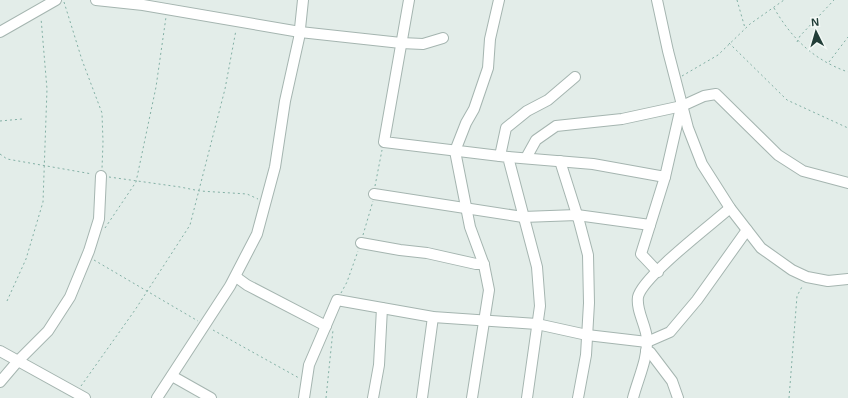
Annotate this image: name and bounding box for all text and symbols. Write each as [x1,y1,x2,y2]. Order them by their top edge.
north arrow [796,12,836,52]
text: N [811,16,820,28]

